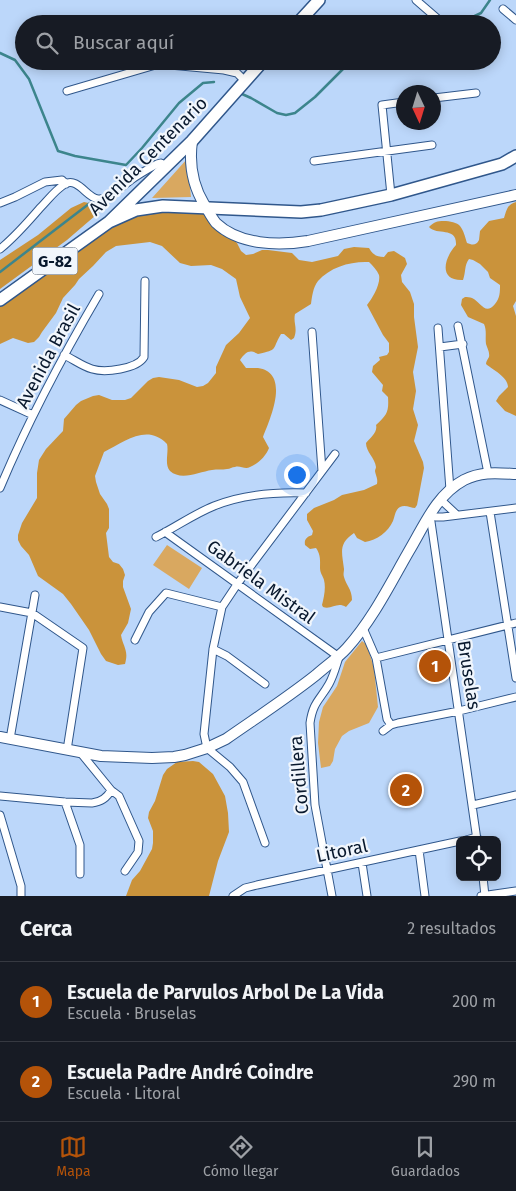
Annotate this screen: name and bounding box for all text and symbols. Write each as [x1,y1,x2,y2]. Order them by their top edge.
search box [15,15,501,70]
icon: search [33,29,61,57]
text: Buscar aquí [73,31,174,54]
north arrow [396,85,441,130]
street label: Avenida Centenario [84,92,212,220]
road number: G-82 [32,248,78,274]
street label: Avenida Brasil [11,300,85,412]
your location [284,462,310,488]
street label: Gabriela Mistral [203,535,319,629]
street label: Bruselas [453,639,485,711]
pin: 1 [419,647,451,685]
street label: Cordillera [285,735,313,815]
pin: 2 [390,771,422,809]
street label: Litoral [314,835,370,867]
map controls [456,836,501,881]
button: locate [456,836,501,881]
text: Cerca [20,916,72,942]
text: 2 resultados [407,919,496,938]
text: Escuela de Parvulos Arbol De La Vida [67,981,384,1004]
text: 1 [32,992,40,1011]
text: 200 m [452,992,496,1011]
text: Escuela · Bruselas [67,1004,196,1023]
text: Escuela Padre André Coindre [67,1061,314,1084]
text: 2 [32,1072,40,1091]
text: 290 m [453,1072,496,1091]
text: Escuela · Litoral [67,1084,180,1103]
tab: Mapa [56,1133,91,1180]
tab: Cómo llegar [203,1133,279,1180]
tab: Guardados [391,1133,460,1180]

